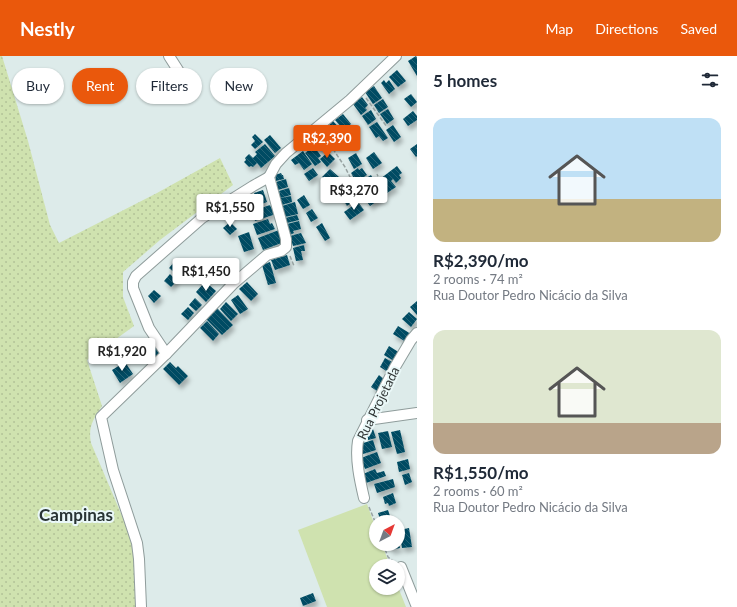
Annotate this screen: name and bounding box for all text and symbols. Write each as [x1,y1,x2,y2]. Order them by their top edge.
text: Nestly [20,17,75,40]
text: Map [546,20,573,37]
text: Directions [595,20,658,37]
text: Saved [680,20,717,37]
chip: Buy [12,68,64,104]
chip: Rent [72,68,128,104]
chip: Filters [136,68,202,104]
chip: New [210,68,267,104]
icon: filters [699,69,721,91]
text: 5 homes [433,70,497,91]
pin: R$2,390 [290,125,364,159]
text: R$2,390 [302,130,352,146]
icon: home [541,144,613,216]
pin: R$3,270 [317,177,391,211]
text: R$3,270 [329,182,379,198]
pin: R$1,550 [193,194,267,228]
text: R$1,550 [205,199,255,215]
text: R$2,390/mo [433,250,529,271]
pin: R$1,450 [169,258,243,292]
text: R$1,450 [181,263,231,279]
text: 2 rooms · 74 m² [433,271,523,287]
text: Rua Doutor Pedro Nicácio da Silva [433,287,628,303]
pin: R$1,920 [85,338,159,372]
text: R$1,920 [97,343,147,359]
icon: home [541,356,613,428]
street label: Rua Projetada [353,364,403,442]
text: R$1,550/mo [433,462,529,483]
text: 2 rooms · 60 m² [433,483,523,499]
text: Rua Doutor Pedro Nicácio da Silva [433,499,628,515]
district label: Campinas [39,504,113,525]
north arrow [369,515,405,551]
map controls [369,515,405,595]
button: layers [369,559,405,595]

